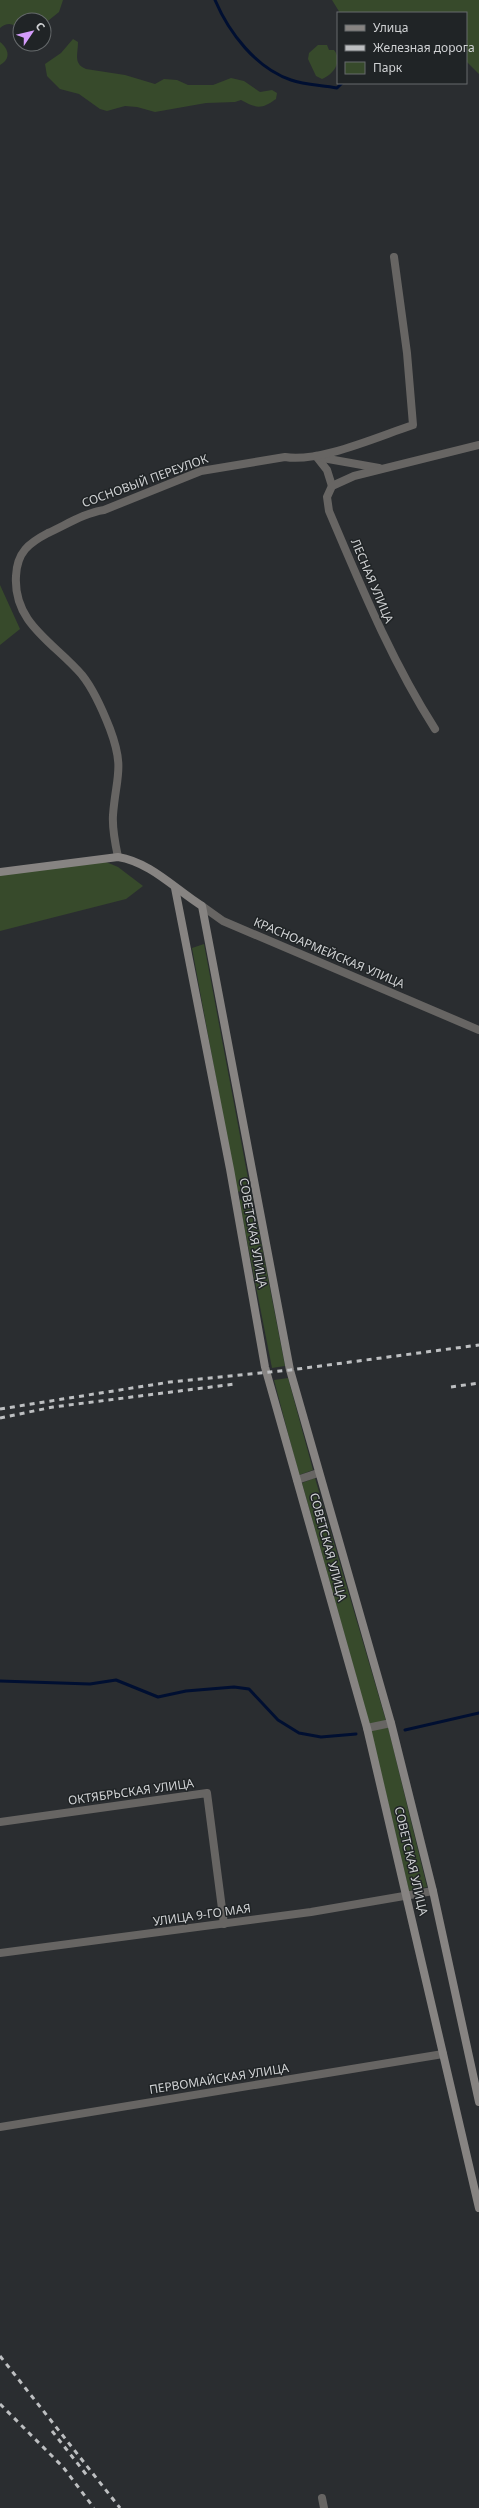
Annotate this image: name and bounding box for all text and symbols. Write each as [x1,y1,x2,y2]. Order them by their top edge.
north arrow [12,12,52,52]
legend [337,12,467,84]
text: С [32,19,49,33]
text: Улица [373,19,408,36]
text: Железная дорога [373,39,475,56]
text: Парк [373,59,403,76]
street label: СОСНОВЫЙ ПЕРЕУЛОК [79,450,211,511]
street label: ЛЕСНАЯ УЛИЦА [347,536,398,626]
street label: КРАСНОАРМЕЙСКАЯ УЛИЦА [251,913,408,992]
street label: СОВЕТСКАЯ УЛИЦА [235,1177,272,1290]
street label: СОВЕТСКАЯ УЛИЦА [306,1491,351,1603]
street label: ОКТЯБРЬСКАЯ УЛИЦА [67,1774,195,1809]
street label: СОВЕТСКАЯ УЛИЦА [391,1805,432,1917]
street label: УЛИЦА 9-ГО МАЯ [152,1899,252,1930]
street label: ПЕРВОМАЙСКАЯ УЛИЦА [148,2059,290,2098]

